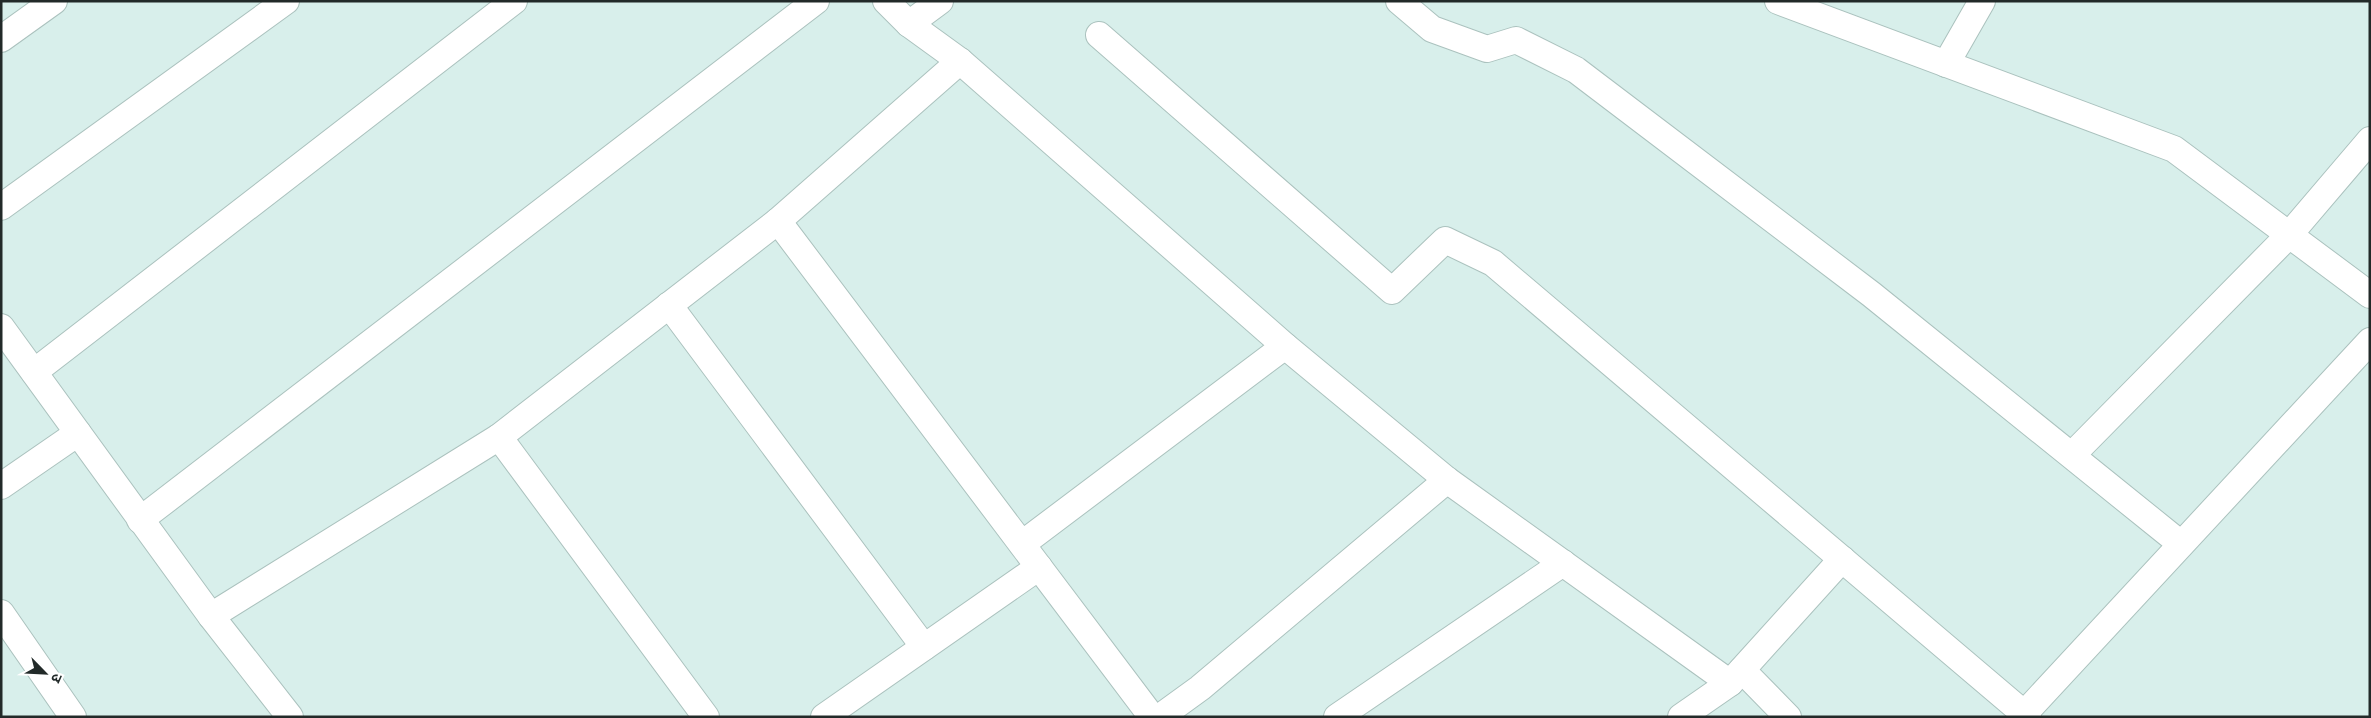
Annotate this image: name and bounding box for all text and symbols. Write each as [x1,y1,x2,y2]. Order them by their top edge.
north arrow [20,648,70,698]
text: उ [47,671,67,686]

